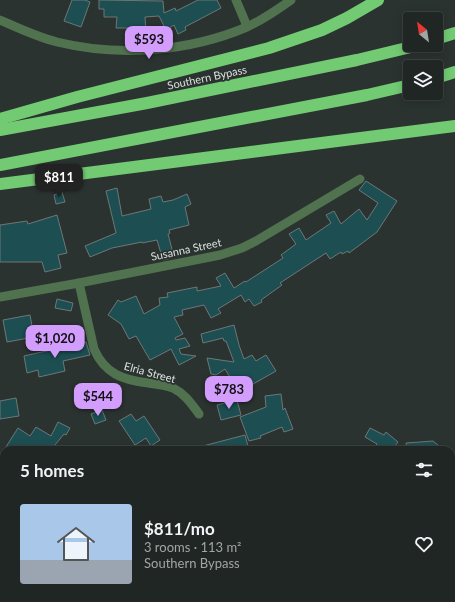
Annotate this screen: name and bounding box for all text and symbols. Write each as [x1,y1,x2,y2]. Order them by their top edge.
north arrow [403,12,443,52]
map controls [403,12,443,100]
pin: $593 [125,26,173,60]
text: $593 [134,31,164,47]
button: layers [403,60,443,100]
street label: Southern Bypass [166,62,248,92]
pin: $811 [35,164,83,198]
text: $811 [44,169,74,185]
street label: Susanna Street [150,235,222,263]
pin: $1,020 [22,325,88,359]
text: $1,020 [35,330,75,346]
street label: Elria Street [123,359,177,385]
pin: $783 [205,376,253,410]
text: $783 [214,381,244,397]
pin: $544 [74,383,122,417]
text: $544 [83,388,113,404]
icon: filters [413,459,435,481]
text: 5 homes [20,460,84,481]
text: $811/mo [144,518,215,539]
icon: home [52,520,100,568]
icon: heart [413,533,435,555]
text: 3 rooms · 113 m² [144,539,241,555]
text: Southern Bypass [144,555,240,571]

